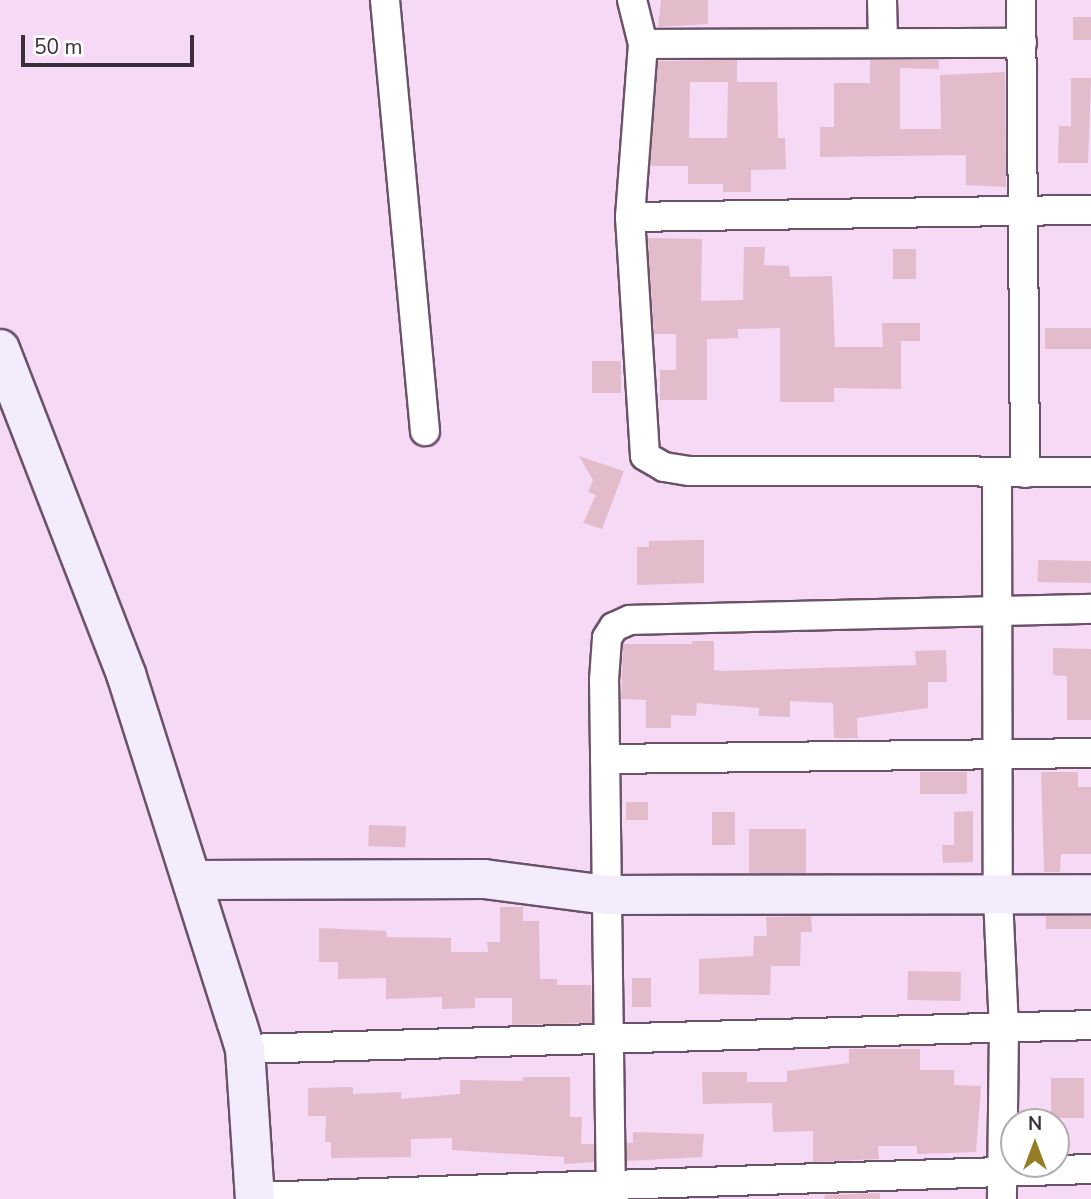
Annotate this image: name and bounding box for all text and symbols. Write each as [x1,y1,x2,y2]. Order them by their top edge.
scale bar [24,21,198,65]
text: 50 m [34,33,83,61]
north arrow [1000,1108,1070,1178]
text: N [1028,1111,1042,1137]

